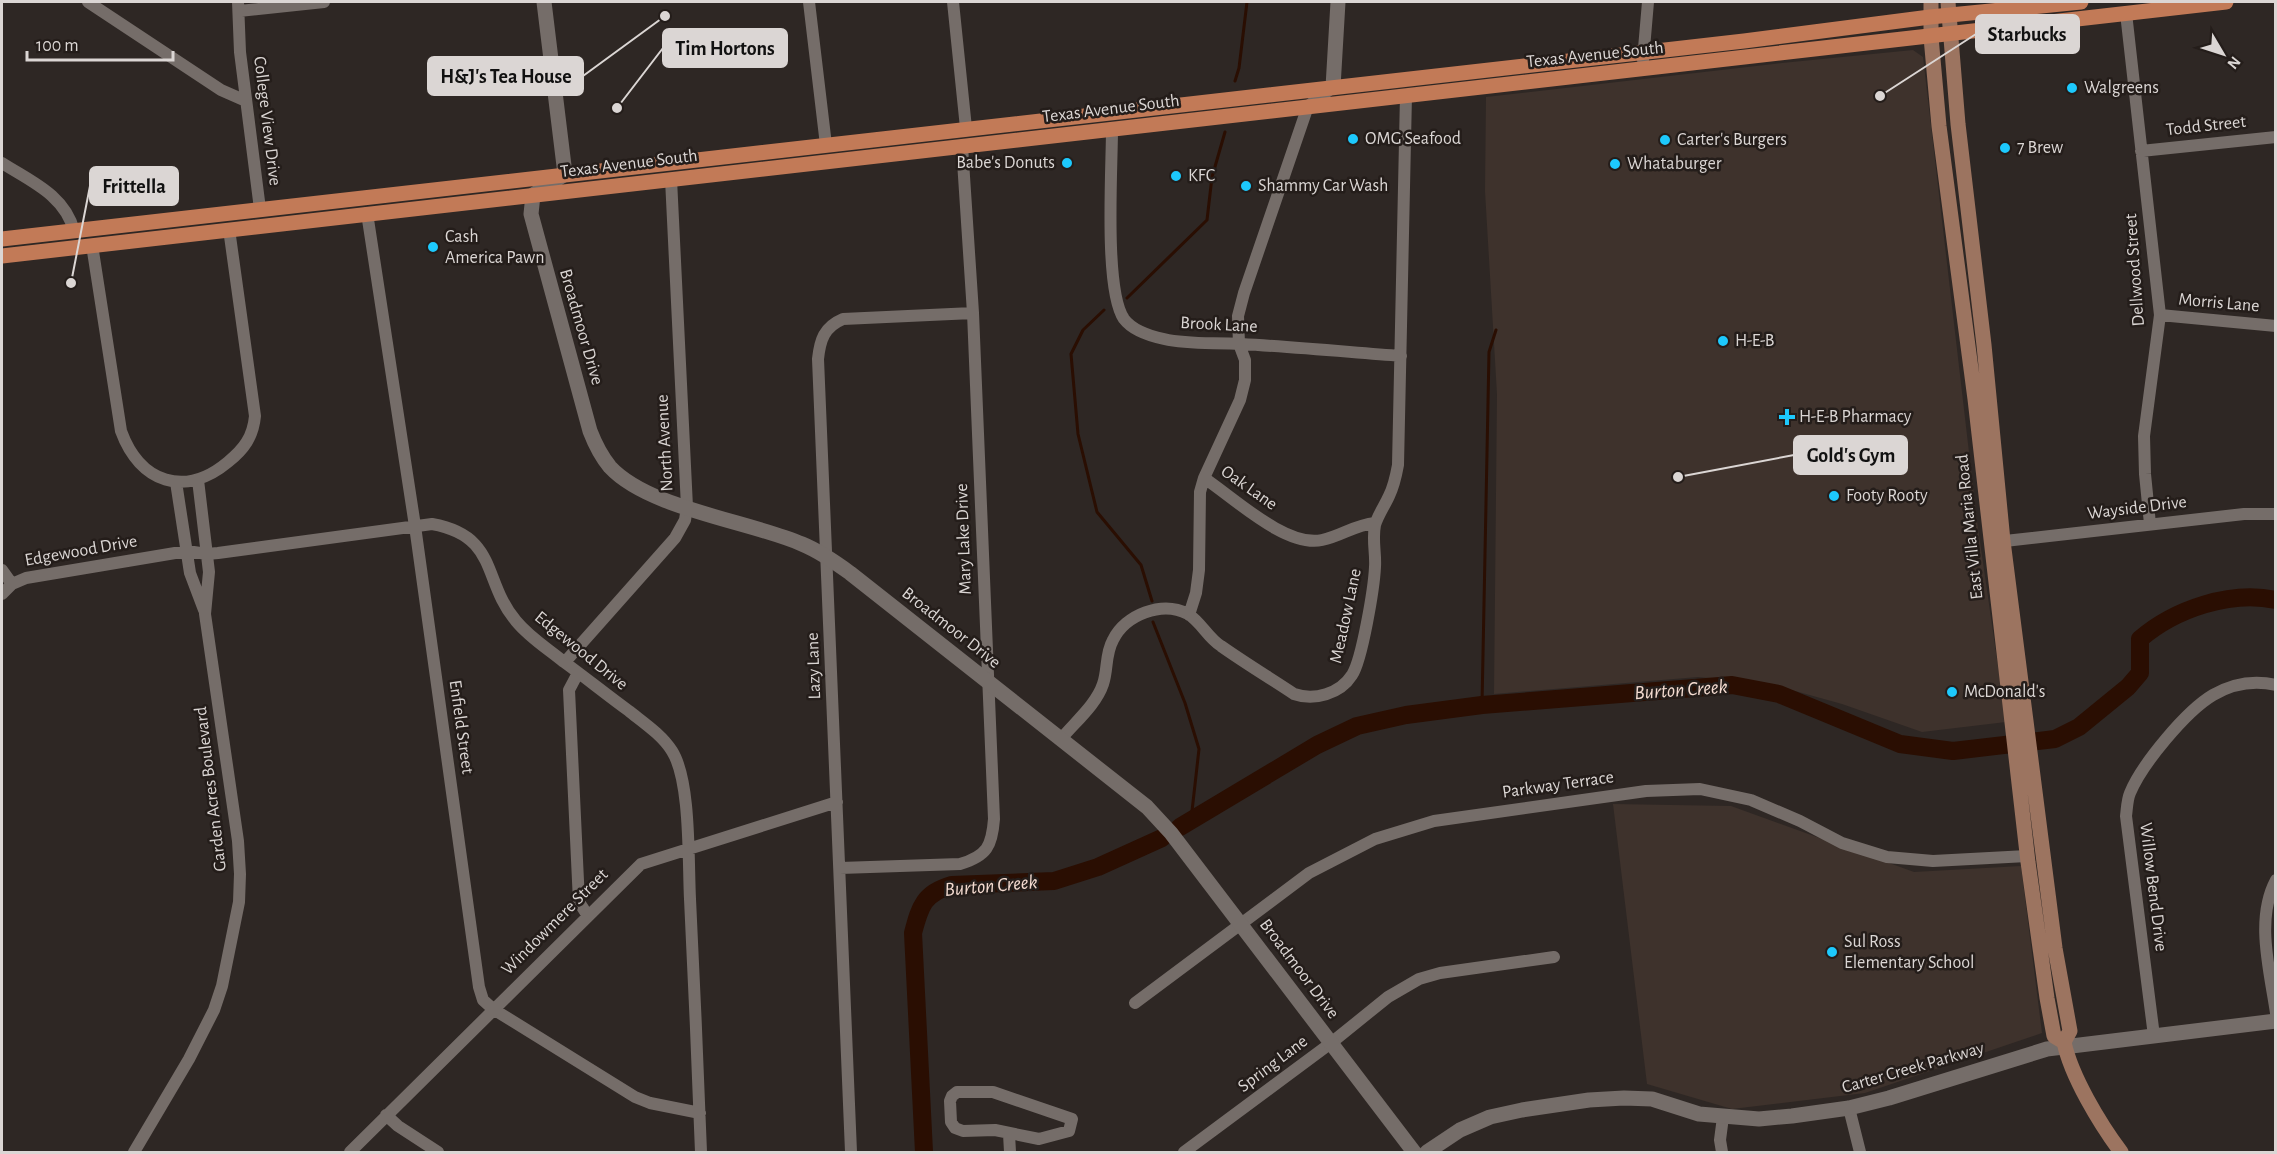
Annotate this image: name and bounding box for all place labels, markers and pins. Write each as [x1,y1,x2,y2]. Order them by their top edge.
callout: Starbucks [1976,15,2079,53]
callout: Tim Hortons [663,29,787,67]
callout: H&J's Tea House [428,57,583,95]
place label: Walgreens [2084,79,2159,97]
marker: Walgreens [2065,81,2079,95]
place label: OMG Seafood [1365,130,1461,148]
place label: Carter's Burgers [1677,131,1787,149]
marker: OMG Seafood [1346,132,1360,146]
marker: Carter's Burgers [1658,133,1672,147]
place label: 7 Brew [2017,139,2063,157]
marker: 7 Brew [1998,141,2012,155]
place label: Babe's Donuts [956,154,1055,172]
place label: Whataburger [1627,155,1722,173]
marker: Babe's Donuts [1060,156,1074,170]
marker: Whataburger [1608,157,1622,171]
callout: Frittella [90,167,178,205]
place label: KFC [1188,167,1215,185]
marker: KFC [1169,169,1183,183]
place label: Shammy Car Wash [1258,177,1388,195]
marker: Shammy Car Wash [1239,179,1253,193]
place label: Cash America Pawn [445,228,545,267]
marker: Cash America Pawn [426,240,440,254]
place label: H-E-B [1735,332,1775,350]
marker: H-E-B [1716,334,1730,348]
place label: H-E-B Pharmacy [1799,408,1912,426]
marker: H-E-B Pharmacy [1780,410,1794,424]
callout: Gold's Gym [1794,436,1907,474]
place label: Footy Rooty [1846,487,1928,505]
marker: Footy Rooty [1827,489,1841,503]
place label: McDonald's [1964,683,2046,701]
marker: McDonald's [1945,685,1959,699]
place label: Sul Ross Elementary School [1844,933,1975,972]
marker: Sul Ross Elementary School [1825,945,1839,959]

